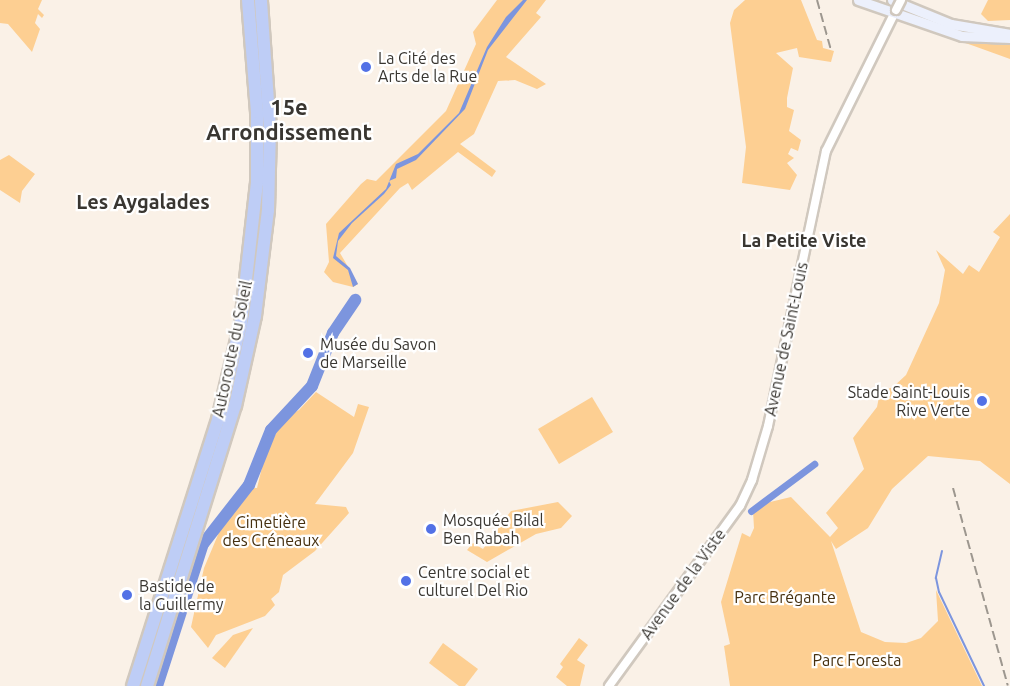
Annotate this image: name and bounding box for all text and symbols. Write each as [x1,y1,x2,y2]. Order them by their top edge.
place label: La Cité des Arts de la Rue [378,48,477,86]
marker: La Cité des Arts de la Rue [359,60,373,74]
district label: 15e Arrondissement [206,93,372,144]
district label: Les Aygalades [76,189,210,213]
district label: La Petite Viste [742,229,866,251]
street label: Avenue de Saint-Louis [760,260,812,418]
street label: Autoroute du Soleil [208,279,256,419]
place label: Musée du Savon de Marseille [320,334,436,372]
marker: Musée du Savon de Marseille [301,346,315,360]
place label: Stade Saint-Louis Rive Verte [848,382,970,420]
marker: Stade Saint-Louis Rive Verte [975,394,989,408]
place label: Mosquée Bilal Ben Rabah [443,510,544,548]
park label: Cimetière des Créneaux [223,512,319,550]
marker: Mosquée Bilal Ben Rabah [424,522,438,536]
street label: Avenue de la Viste [636,525,730,643]
place label: Centre social et culturel Del Rio [418,562,529,600]
marker: Centre social et culturel Del Rio [399,574,413,588]
place label: Bastide de la Guillermy [139,576,224,614]
park label: Parc Brégante [734,587,836,607]
marker: Bastide de la Guillermy [120,588,134,602]
park label: Parc Foresta [813,650,901,670]

